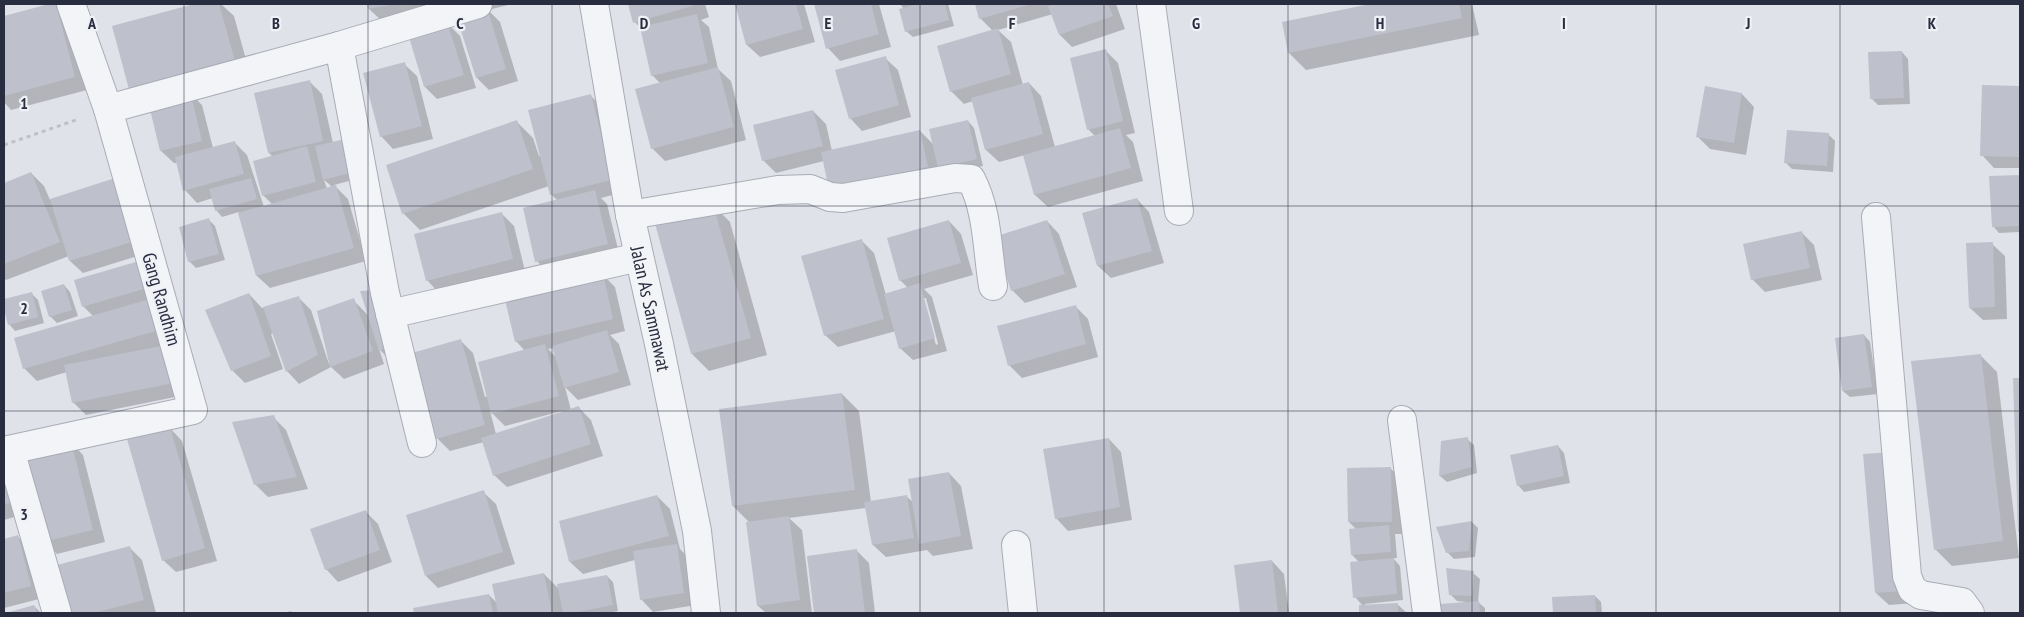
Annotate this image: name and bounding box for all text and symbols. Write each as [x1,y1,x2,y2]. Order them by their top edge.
text: A [87,13,97,33]
text: B [272,13,280,33]
text: C [456,13,464,33]
text: D [640,13,649,33]
text: E [825,13,832,33]
text: F [1009,13,1016,33]
text: G [1192,13,1200,33]
text: H [1376,13,1384,33]
text: I [1562,13,1566,33]
text: J [1745,13,1750,33]
text: K [1928,13,1937,33]
text: 1 [20,93,28,113]
street label: Jalan As Sammawat [625,243,676,374]
street label: Gang Randhim [137,250,187,348]
text: 2 [20,298,28,318]
text: 3 [20,504,28,524]

